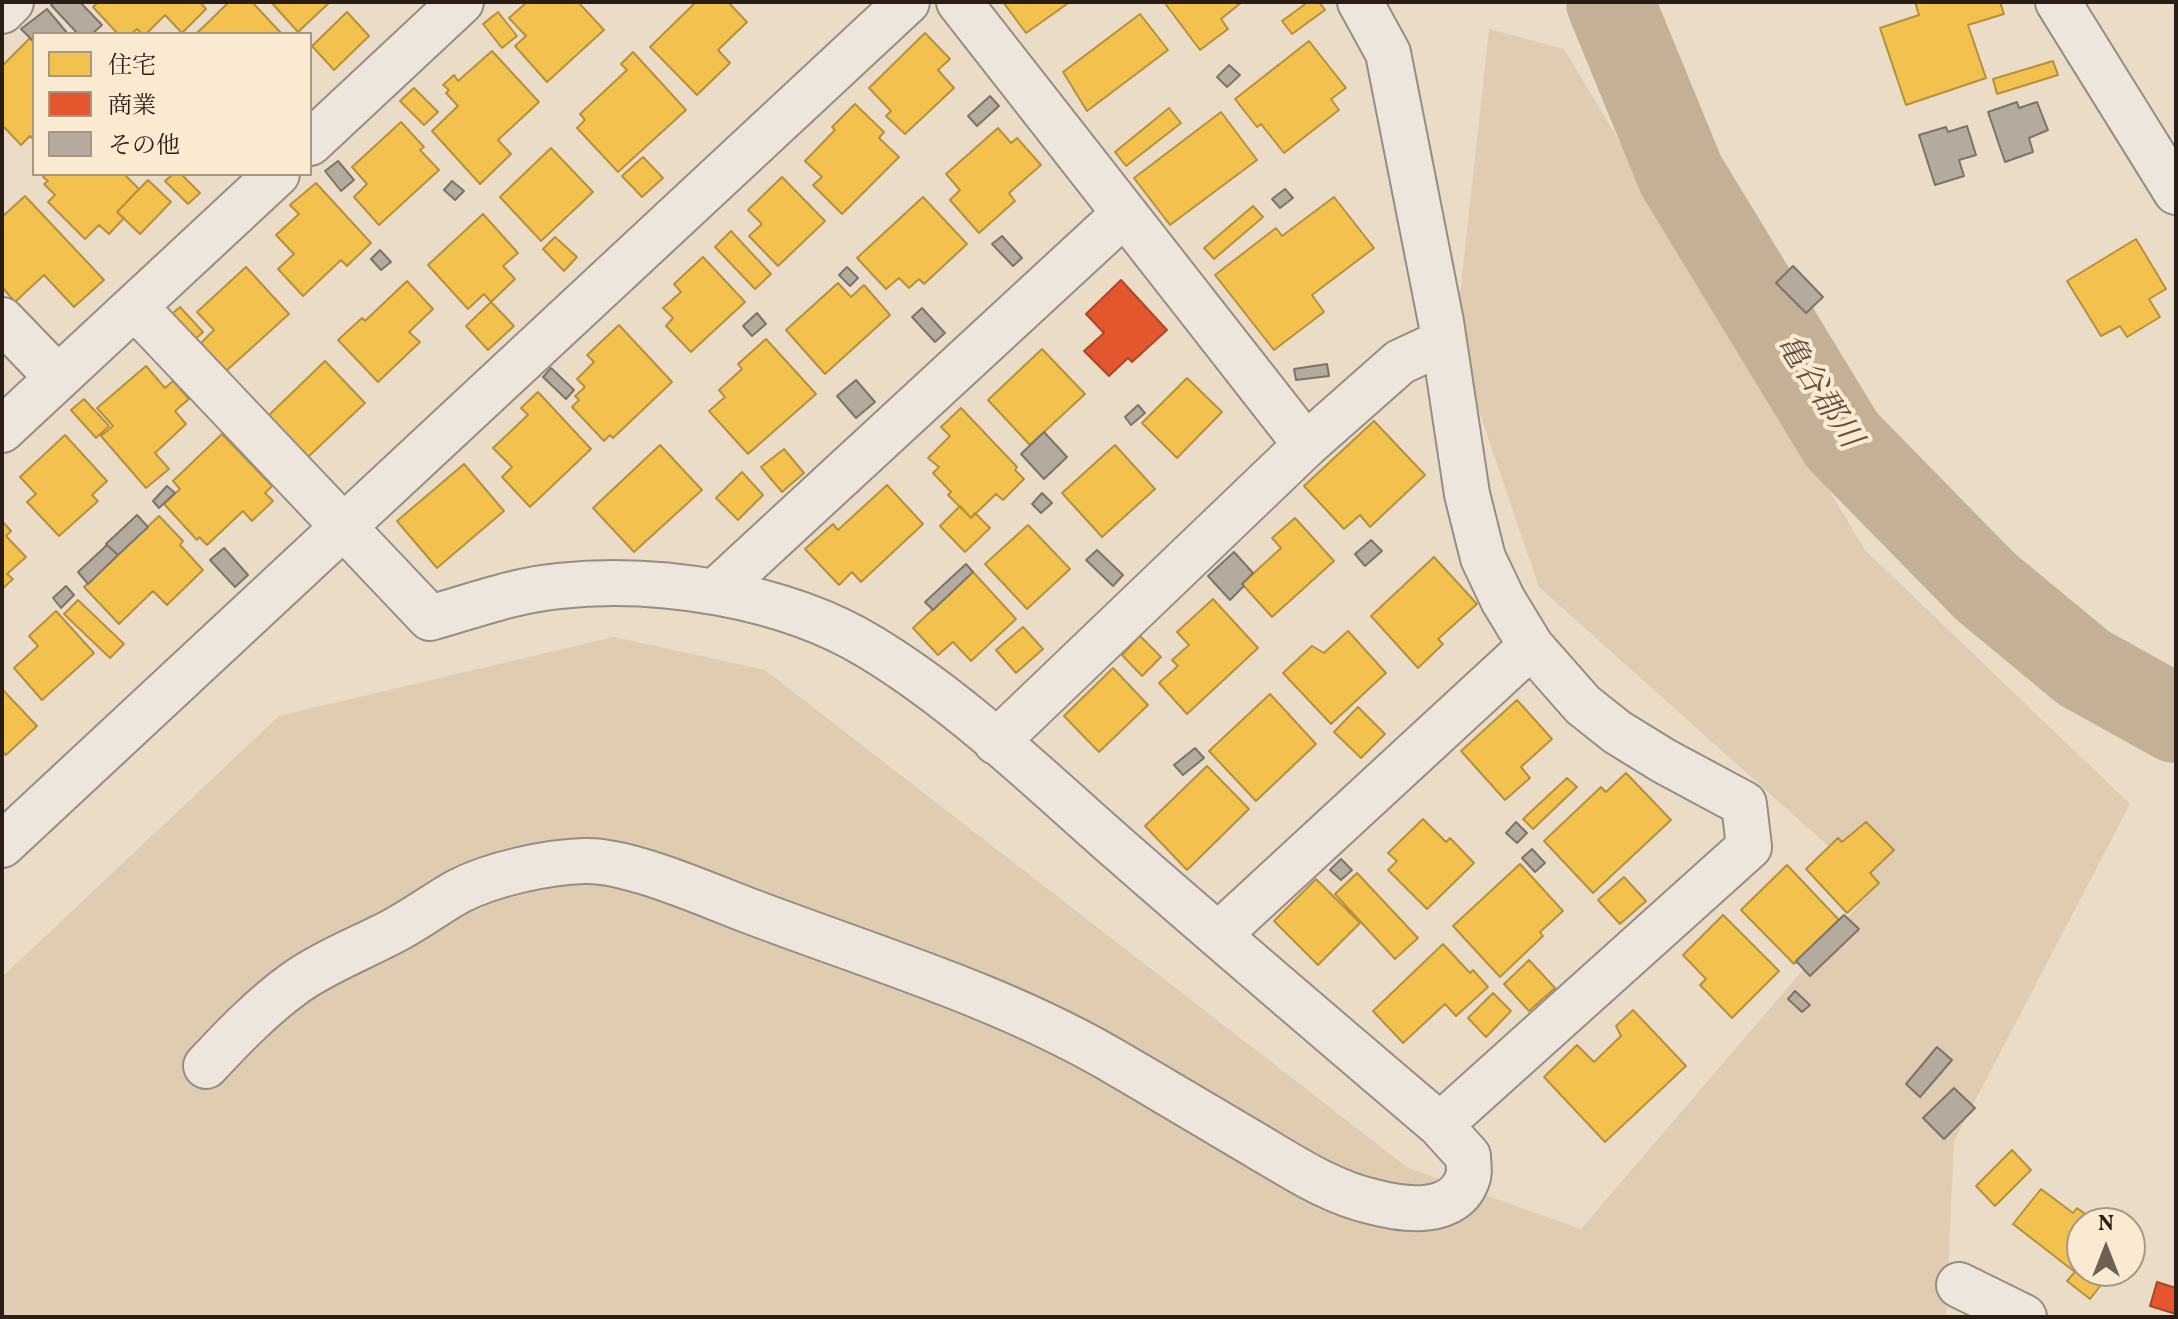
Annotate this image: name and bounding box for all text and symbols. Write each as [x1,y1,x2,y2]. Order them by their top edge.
legend [32,32,312,176]
text: 住宅 [108,50,156,84]
text: 商業 [108,90,156,124]
text: その他 [108,130,180,164]
water label: 亀谷郡川 [1765,329,1867,457]
north arrow [2066,1207,2146,1287]
text: N [2098,1209,2114,1240]

